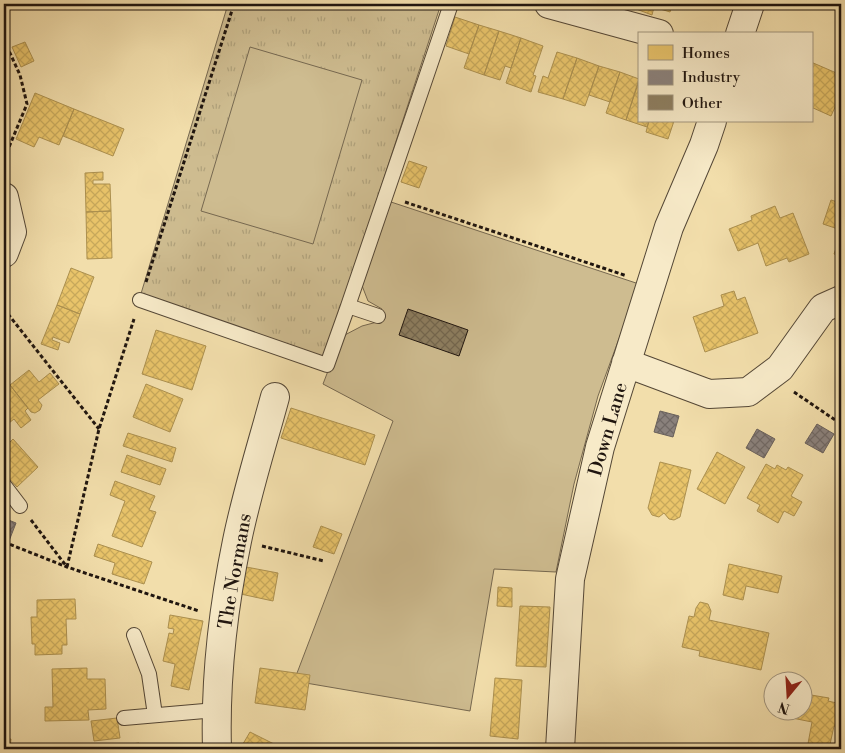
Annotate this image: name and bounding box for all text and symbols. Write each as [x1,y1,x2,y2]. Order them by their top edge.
legend [638,32,812,122]
text: Homes [682,44,730,63]
text: Industry [682,68,741,87]
text: Other [682,94,723,113]
street label: Down Lane [583,380,633,479]
street label: The Normans [213,512,257,631]
north arrow [762,670,812,720]
text: N [776,697,792,718]

